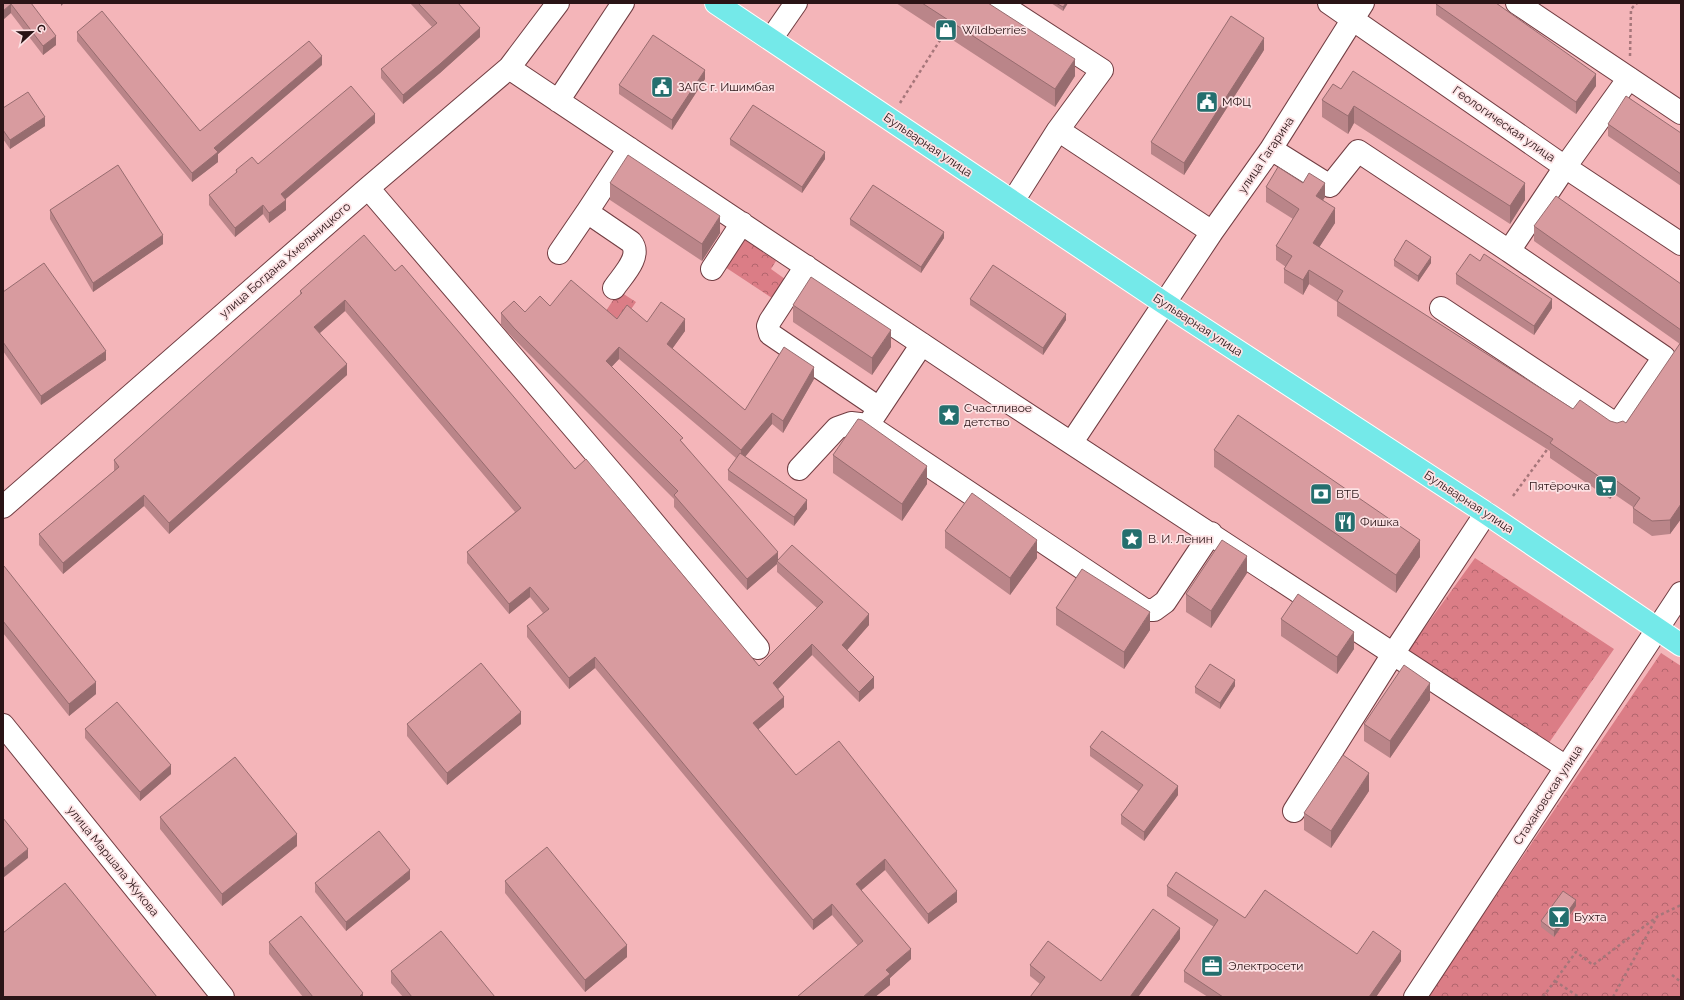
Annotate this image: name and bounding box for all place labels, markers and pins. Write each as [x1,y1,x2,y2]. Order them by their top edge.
shop icon: Wildberries [933,17,959,43]
place label: Wildberries [962,23,1026,37]
public building icon: ЗАГС г. Ишимбая [649,74,675,100]
place label: ЗАГС г. Ишимбая [678,80,774,94]
public building icon: МФЦ [1194,89,1220,115]
place label: МФЦ [1222,95,1251,109]
place label: Счастливое детство [964,401,1032,429]
place icon: Счастливое детство [936,402,962,428]
supermarket icon: Пятёрочка [1593,473,1619,499]
place label: Пятёрочка [1529,479,1590,493]
bank icon: ВТБ [1308,481,1334,507]
place label: ВТБ [1336,487,1359,501]
restaurant icon: Фишка [1332,509,1358,535]
place label: Фишка [1360,515,1399,529]
place icon: В. И. Ленин [1119,526,1145,552]
place label: В. И. Ленин [1148,532,1213,546]
bar icon: Бухта [1546,904,1572,930]
place label: Бухта [1574,910,1607,924]
office icon: Электросети [1199,953,1225,979]
place label: Электросети [1228,959,1303,973]

